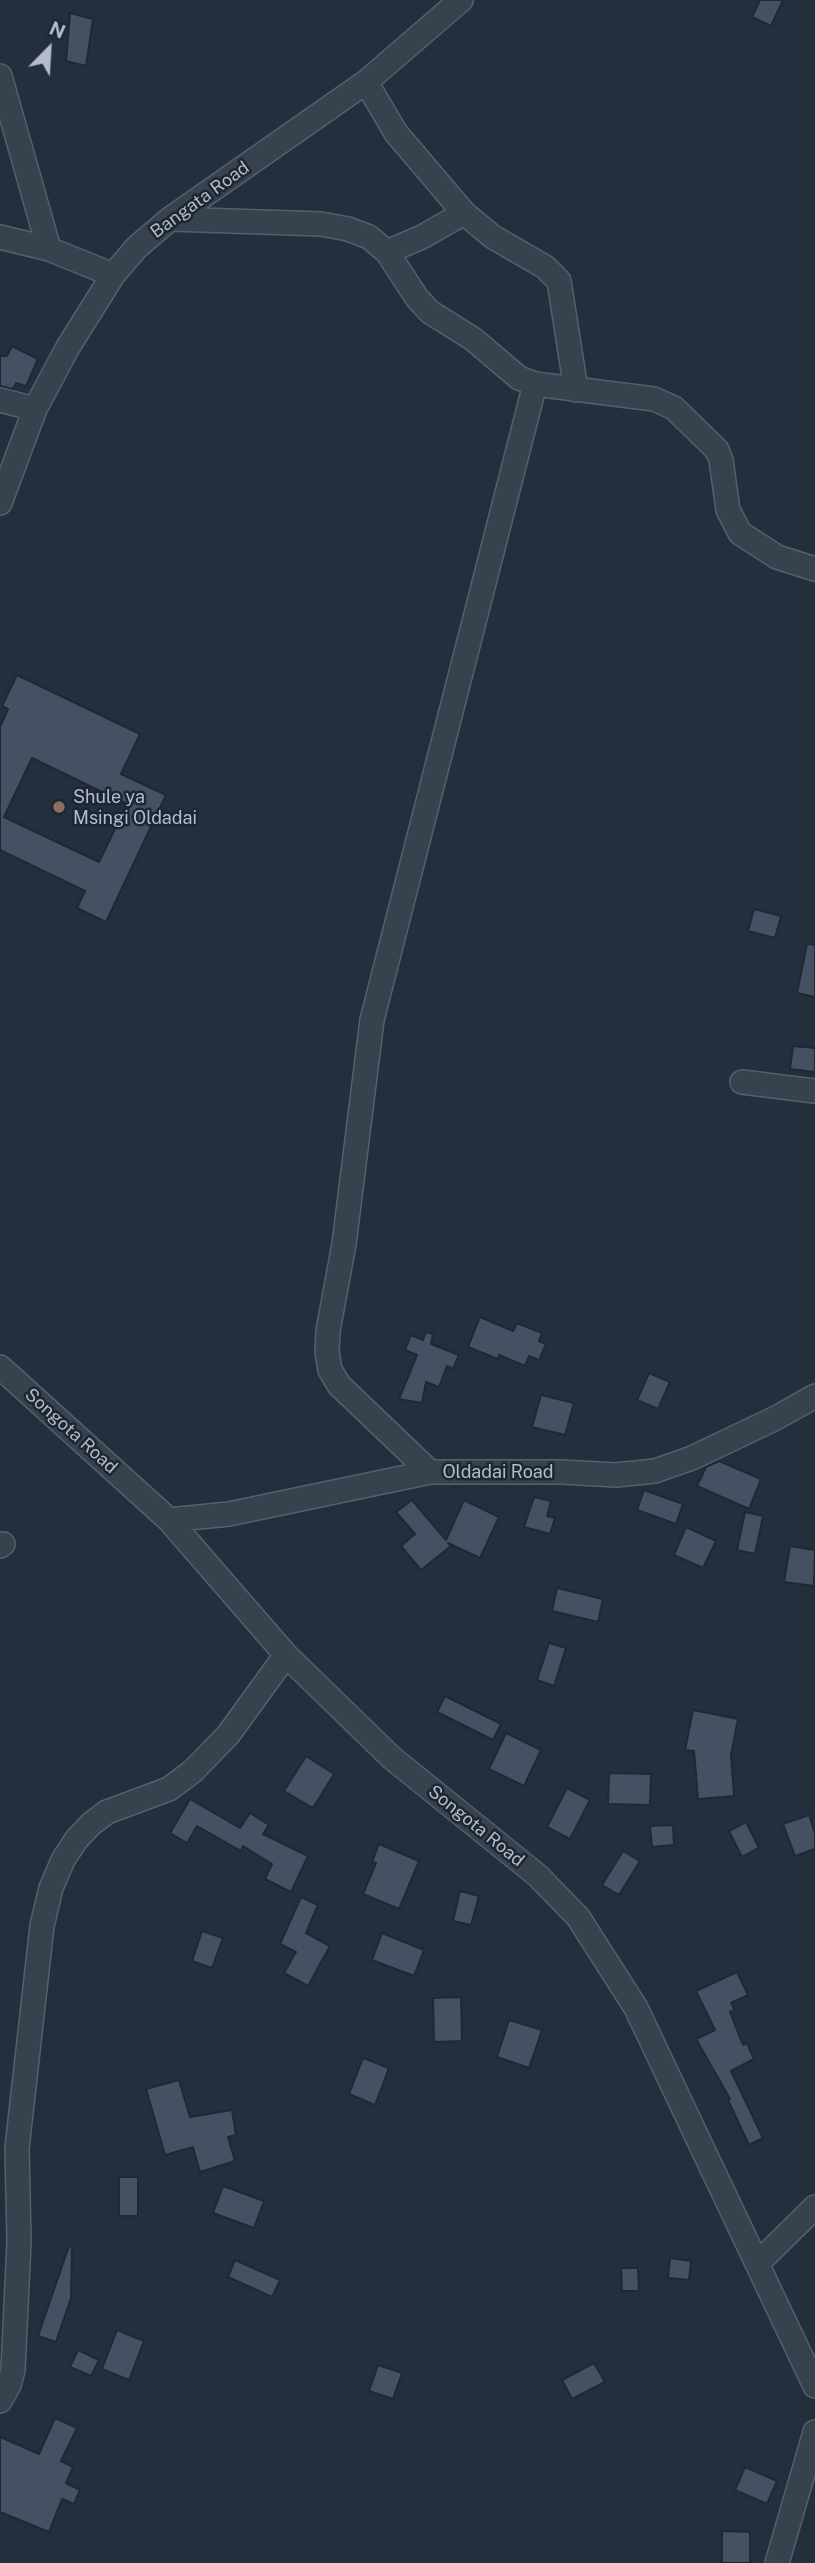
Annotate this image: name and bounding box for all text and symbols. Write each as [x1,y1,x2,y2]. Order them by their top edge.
north arrow [14,14,84,84]
text: N [46,17,69,43]
street label: Bangata Road [146,157,254,243]
place label: Shule ya Msingi Oldadai [73,786,197,828]
marker: Shule ya Msingi Oldadai [51,799,67,815]
street label: Songota Road [20,1384,122,1478]
street label: Oldadai Road [443,1461,553,1483]
street label: Songota Road [424,1781,528,1871]

